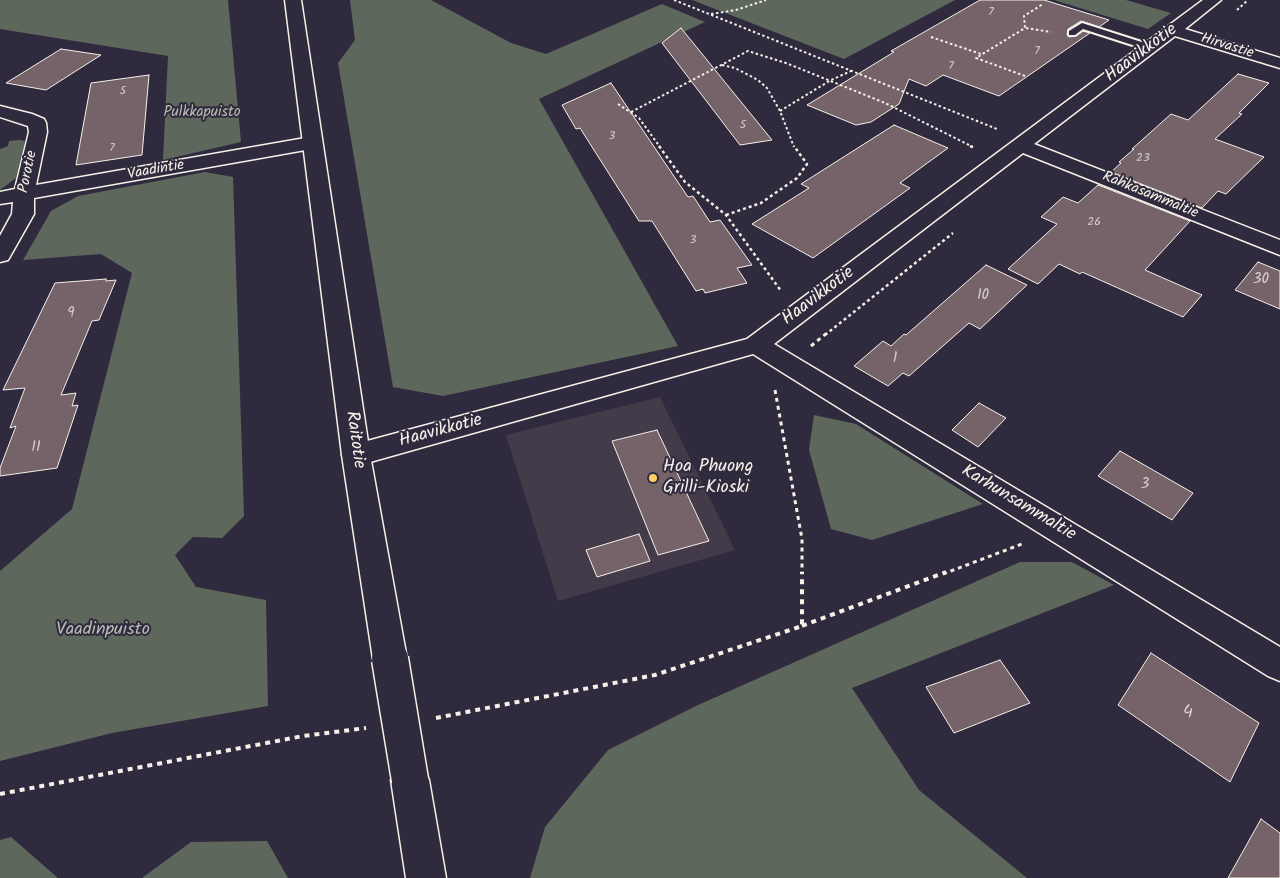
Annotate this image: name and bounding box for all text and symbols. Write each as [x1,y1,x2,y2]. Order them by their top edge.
house number: 7 [988,6,994,20]
street label: Haavikkotie [1101,20,1183,88]
street label: Hirvastie [1198,30,1256,64]
house number: 7 [1034,45,1040,59]
house number: 7 [948,60,954,74]
house number: 5 [120,85,126,99]
park label: Pulkkapuisto [163,104,241,122]
house number: 5 [740,119,746,133]
house number: 3 [609,130,615,144]
house number: 7 [109,142,115,156]
street label: Porotie [16,149,42,195]
house number: 23 [1136,152,1150,166]
street label: Vaadintie [126,157,186,185]
street label: Rahkasammaltie [1099,169,1201,223]
house number: 26 [1087,216,1101,230]
house number: 3 [690,234,696,248]
street label: Haavikkotie [778,263,860,331]
house number: 30 [1253,271,1269,289]
house number: 10 [977,287,989,305]
house number: 9 [67,305,75,323]
house number: 1 [893,350,897,368]
street label: Raitotie [339,410,369,470]
street label: Haavikkotie [397,411,485,453]
house number: 11 [31,439,41,457]
place label: Hoa Phuong Grilli-Kioski [663,457,753,499]
street label: Karhunsammaltie [957,461,1079,547]
marker: Hoa Phuong Grilli-Kioski [647,472,659,484]
house number: 3 [1141,476,1149,494]
park label: Vaadinpuisto [56,620,150,642]
house number: 4 [1183,703,1193,725]

